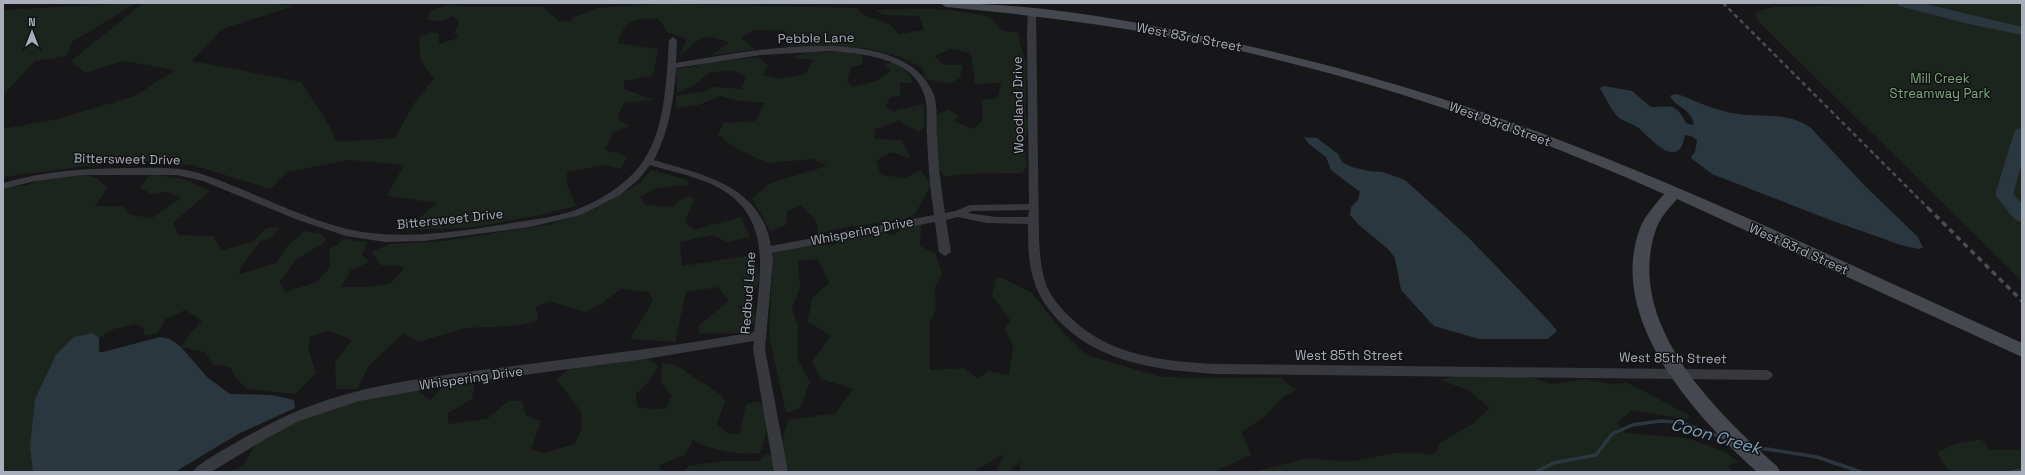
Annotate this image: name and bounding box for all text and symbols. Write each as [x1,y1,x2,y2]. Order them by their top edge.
north arrow [12,12,52,52]
text: N [28,15,36,29]
street label: West 83rd Street [1135,18,1243,56]
street label: Pebble Lane [778,29,854,47]
street label: Woodland Drive [1009,56,1027,154]
park label: Mill Creek Streamway Park [1890,70,1990,102]
street label: West 83rd Street [1447,98,1553,150]
street label: Bittersweet Drive [73,150,181,168]
street label: Bittersweet Drive [396,205,504,233]
street label: Whispering Drive [809,213,915,249]
street label: West 83rd Street [1747,219,1851,279]
street label: Redbud Lane [737,251,759,335]
street label: West 85th Street [1295,347,1403,364]
street label: West 85th Street [1619,349,1727,367]
street label: Whispering Drive [418,362,524,394]
water label: Coon Creek [1668,413,1766,460]

